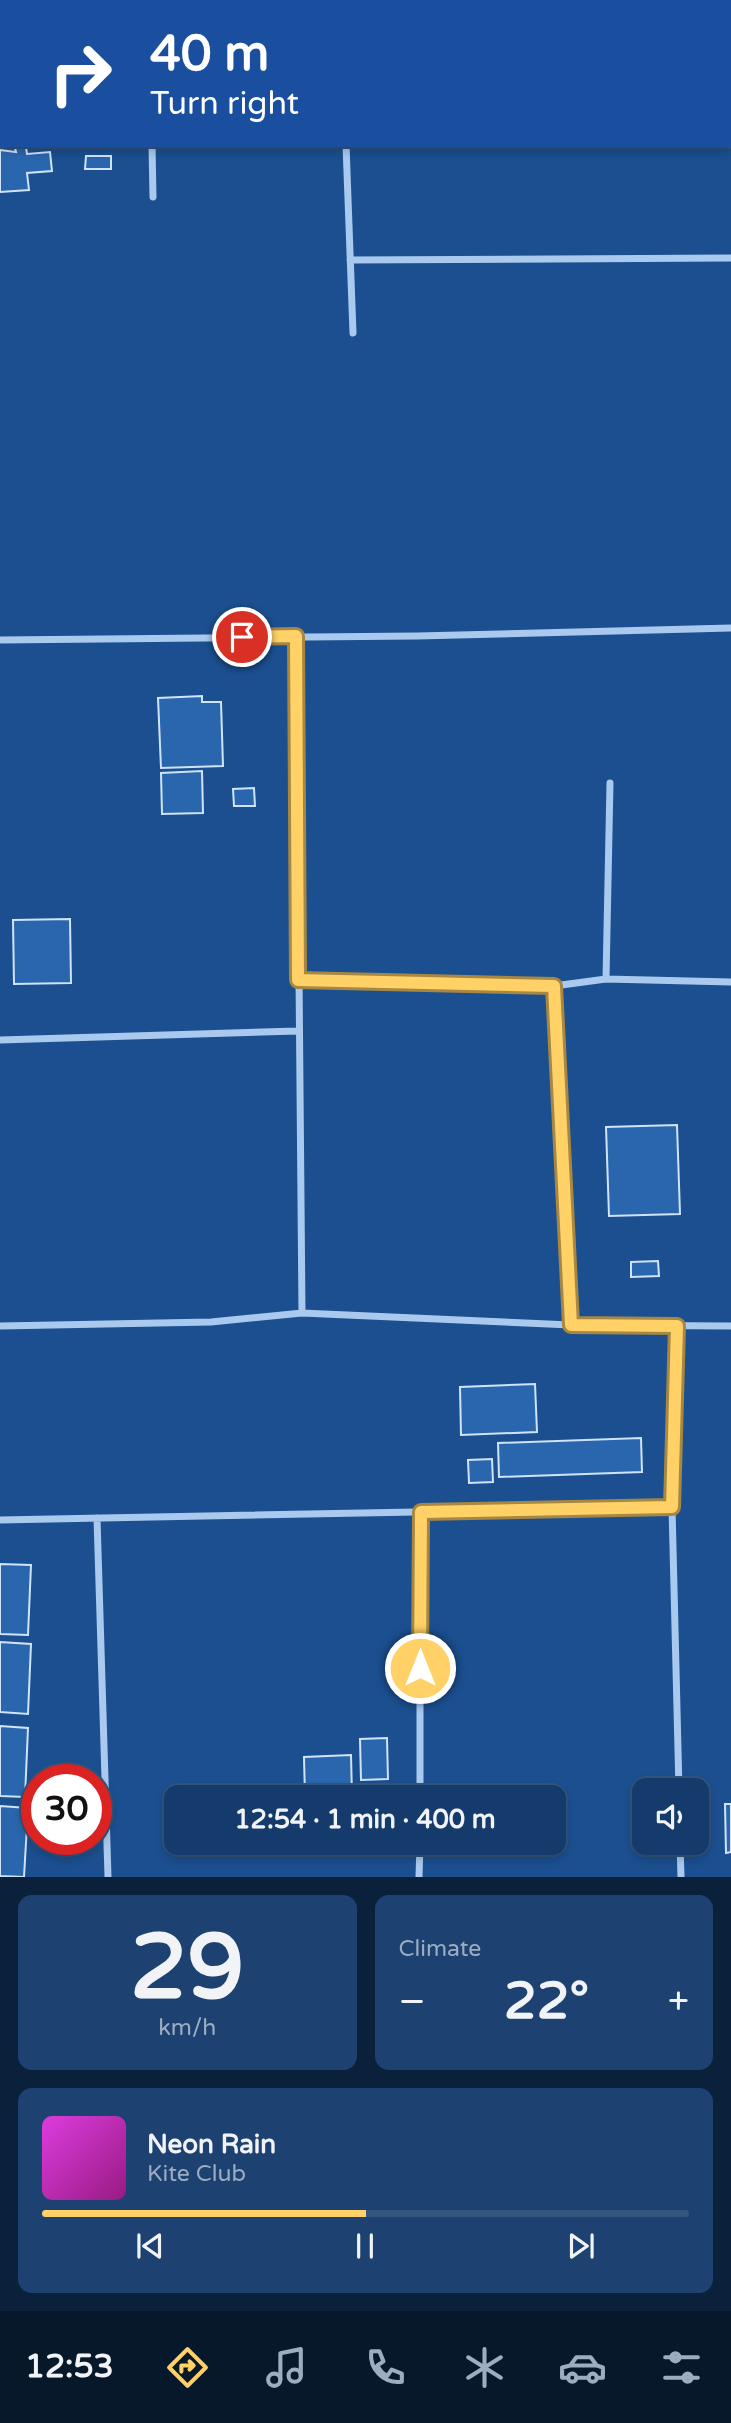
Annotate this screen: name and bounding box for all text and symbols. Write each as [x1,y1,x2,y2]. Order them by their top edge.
text: 40 m [150,25,269,84]
icon: right [35,28,126,119]
text: Turn right [150,85,299,123]
pin [212,607,272,667]
icon: arrive [223,618,261,656]
position arrow [383,1631,457,1705]
speed limit sign: 30 [21,1764,112,1855]
map controls [632,1778,709,1855]
button: sound [632,1778,709,1855]
text: 12:54 · 1 min · 400 m [234,1804,496,1835]
text: 29 [130,1913,244,2023]
text: Climate [399,1935,481,1963]
text: 22° [504,1970,589,2033]
text: − [399,1979,426,2025]
text: + [668,1979,689,2025]
text: km/h [158,2014,216,2042]
text: Neon Rain [147,2129,276,2160]
text: Kite Club [147,2160,246,2188]
icon: previous [131,2227,169,2265]
icon: pause [346,2227,384,2265]
icon: next [562,2227,600,2265]
icon: directions [163,2343,212,2392]
icon: music [262,2343,311,2392]
icon: phone [361,2343,410,2392]
icon: climate [460,2343,509,2392]
icon: car [558,2343,607,2392]
icon: filters [657,2343,706,2392]
text: 12:53 [25,2348,114,2386]

